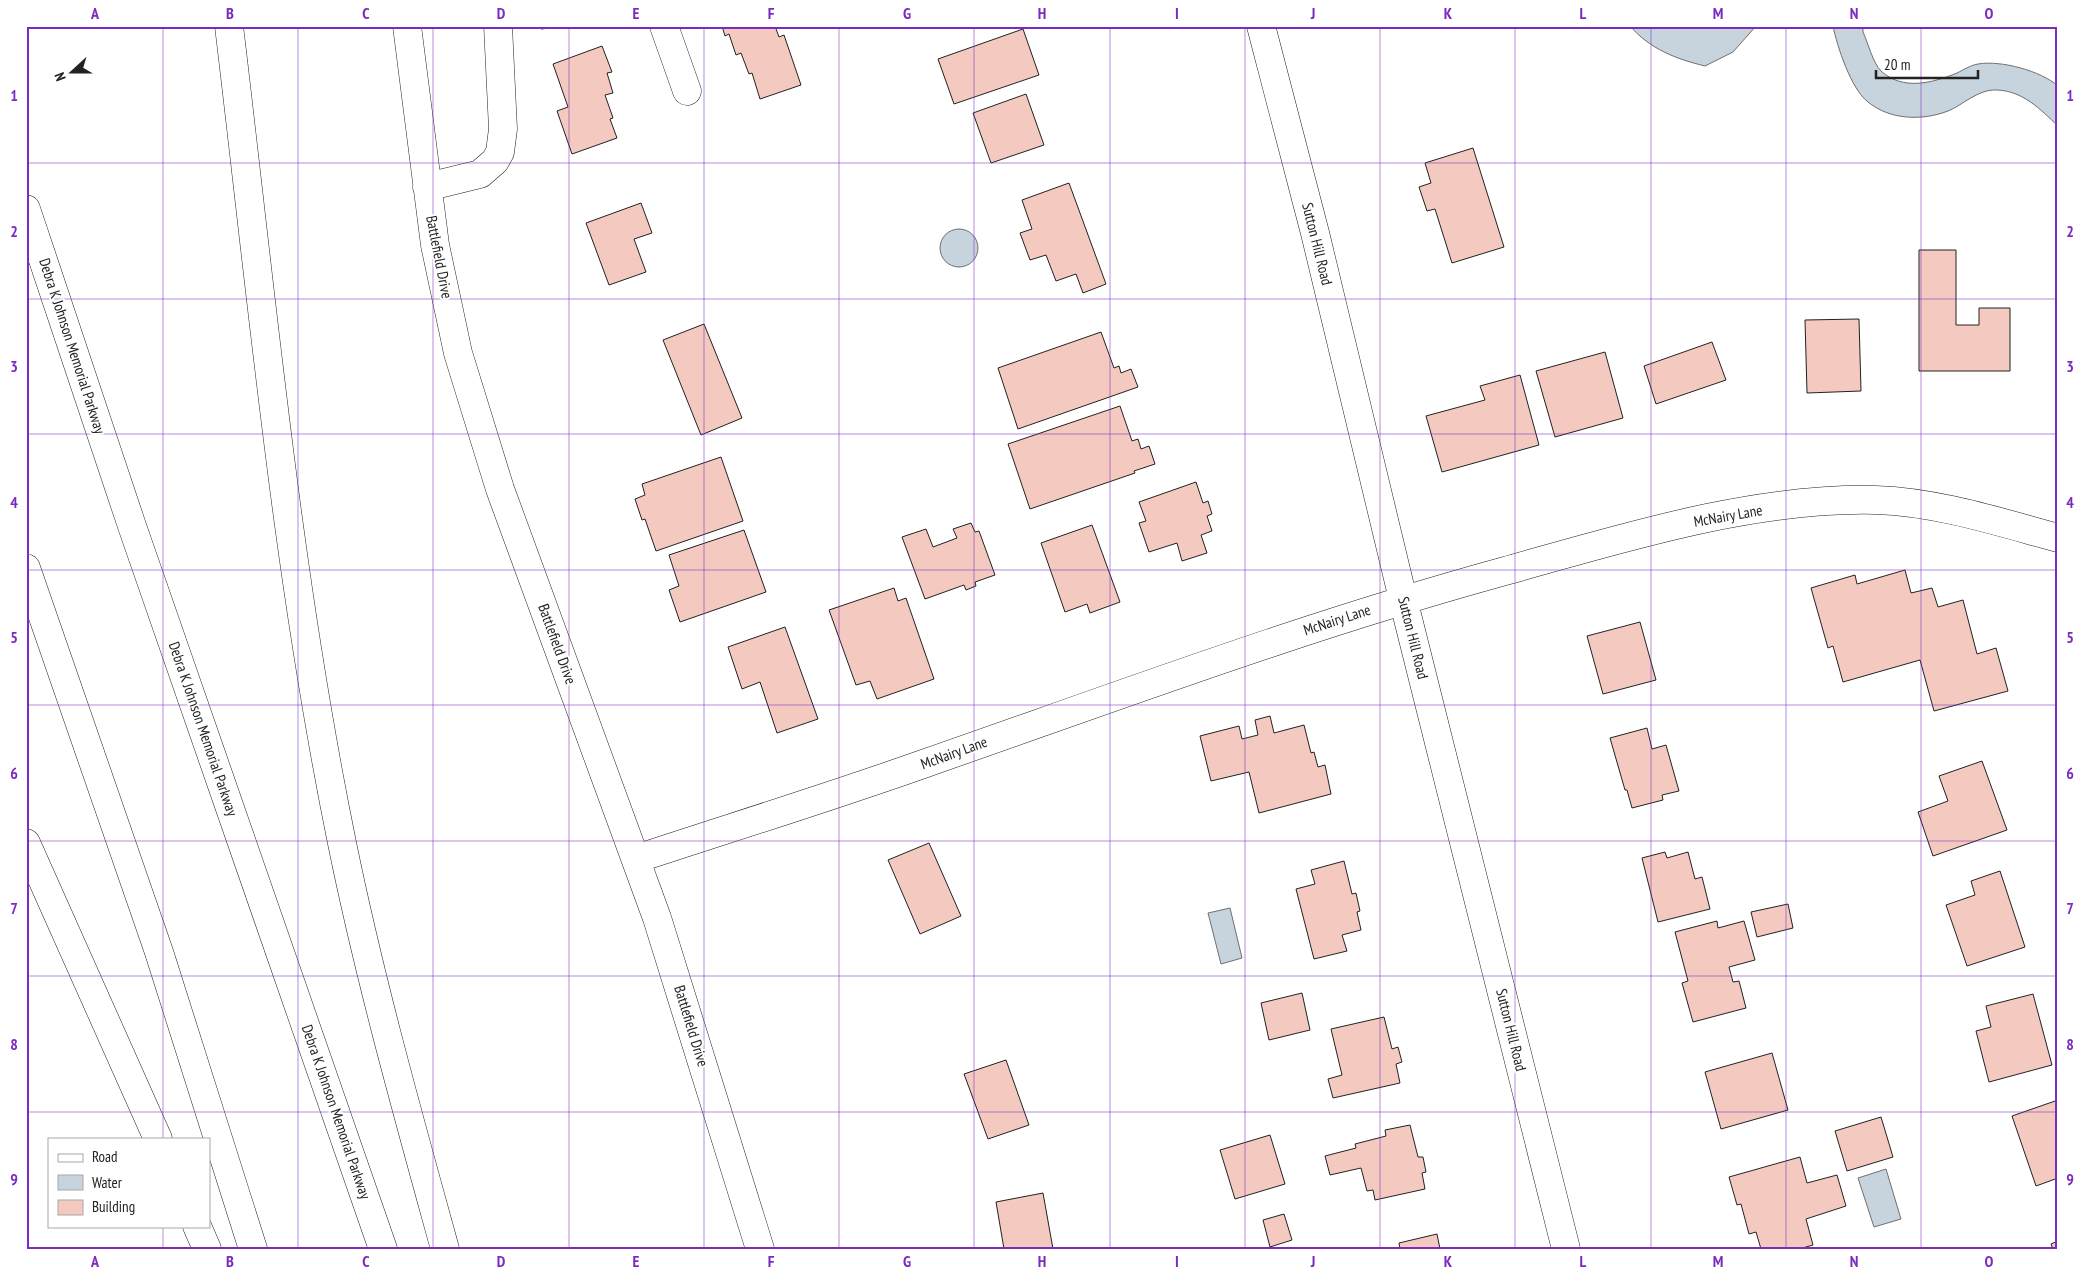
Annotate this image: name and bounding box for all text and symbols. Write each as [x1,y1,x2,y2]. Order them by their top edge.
text: A [90,3,100,23]
text: B [226,3,234,23]
text: C [362,3,370,23]
text: D [497,3,506,23]
text: E [633,3,640,23]
text: F [768,3,775,23]
text: G [903,3,911,23]
text: H [1038,3,1046,23]
text: I [1175,3,1179,23]
text: J [1310,3,1315,23]
text: K [1444,3,1453,23]
text: L [1580,3,1587,23]
text: M [1713,3,1723,23]
text: N [1850,3,1858,23]
text: O [1985,3,1994,23]
north arrow [48,48,98,98]
scale bar [1876,48,1979,80]
text: 20 m [1884,55,1910,74]
text: N [50,70,70,83]
text: 1 [10,85,18,105]
text: 1 [2066,85,2074,105]
street label: Sutton Hill Road [1298,201,1337,287]
street label: Battlefield Drive [422,214,457,300]
text: 2 [10,221,18,241]
text: 2 [2066,221,2074,241]
street label: Debra K Johnson Memorial Parkway [35,256,110,436]
text: 3 [10,356,18,376]
text: 3 [2066,356,2074,376]
text: 4 [10,492,18,512]
text: 4 [2066,492,2074,512]
street label: McNairy Lane [1692,500,1764,531]
street label: Sutton Hill Road [1394,595,1433,681]
street label: McNairy Lane [1301,600,1373,639]
street label: Battlefield Drive [534,601,581,687]
text: 5 [10,627,18,647]
text: 5 [2066,627,2074,647]
street label: Debra K Johnson Memorial Parkway [165,639,242,819]
street label: McNairy Lane [918,732,990,773]
text: 6 [10,763,18,783]
text: 6 [2066,763,2074,783]
text: 7 [10,898,18,918]
text: 7 [2066,898,2074,918]
street label: Battlefield Drive [670,983,713,1069]
street label: Sutton Hill Road [1492,987,1531,1073]
street label: Debra K Johnson Memorial Parkway [298,1022,375,1202]
text: 8 [10,1034,18,1054]
text: 8 [2066,1034,2074,1054]
legend [48,1138,210,1228]
text: Road [92,1147,118,1166]
text: 9 [10,1169,18,1189]
text: 9 [2066,1169,2074,1189]
text: Water [92,1173,123,1192]
text: Building [92,1197,135,1216]
text: A [90,1251,100,1271]
text: B [226,1251,234,1271]
text: C [362,1251,370,1271]
text: D [497,1251,506,1271]
text: E [633,1251,640,1271]
text: F [768,1251,775,1271]
text: G [903,1251,911,1271]
text: H [1038,1251,1046,1271]
text: I [1175,1251,1179,1271]
text: J [1310,1251,1315,1271]
text: K [1444,1251,1453,1271]
text: L [1580,1251,1587,1271]
text: M [1713,1251,1723,1271]
text: N [1850,1251,1858,1271]
text: O [1985,1251,1994,1271]

